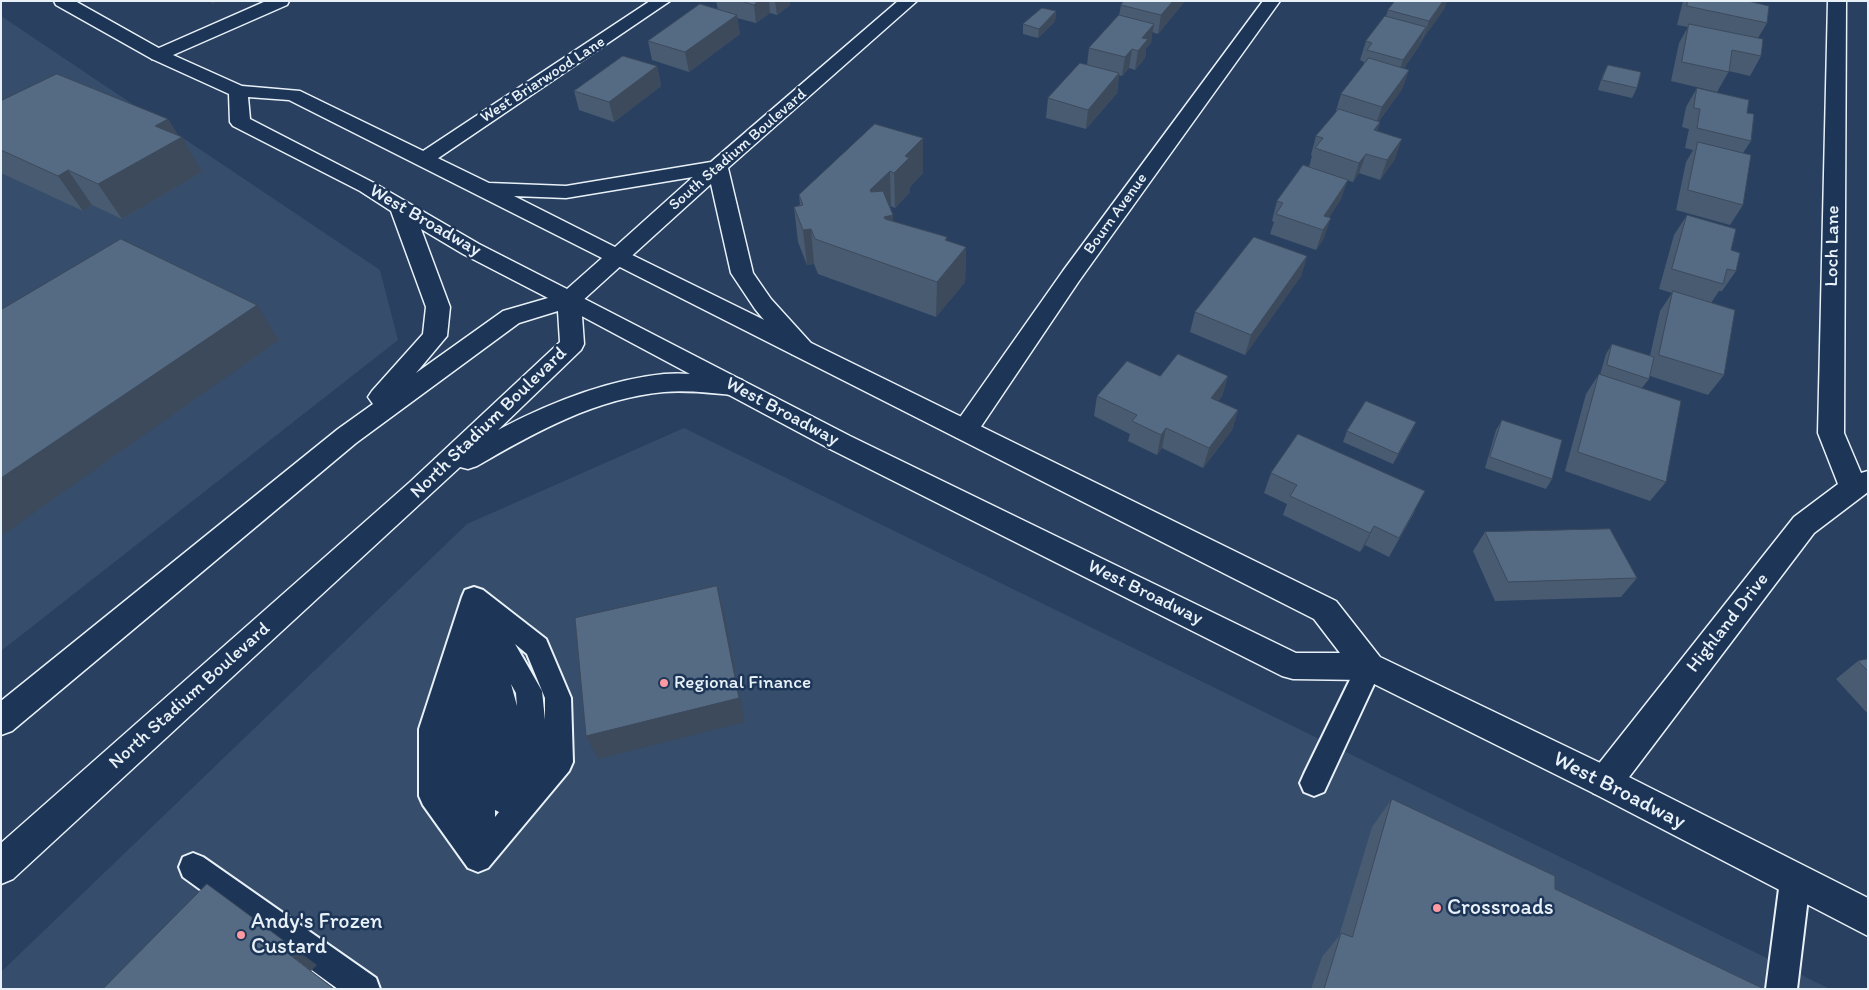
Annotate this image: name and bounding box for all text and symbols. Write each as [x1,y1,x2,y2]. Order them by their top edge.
street label: West Briarwood Lane [477,32,609,128]
street label: South Stadium Boulevard [665,85,811,215]
street label: Bourn Avenue [1080,170,1152,258]
street label: West Broadway [365,180,485,262]
street label: Loch Lane [1821,205,1845,287]
street label: North Stadium Boulevard [406,342,572,504]
street label: West Broadway [721,373,843,451]
street label: West Broadway [1084,555,1206,631]
street label: Highland Drive [1682,569,1774,677]
street label: North Stadium Boulevard [105,618,275,774]
place label: Regional Finance [674,672,811,694]
marker: Regional Finance [658,677,670,689]
street label: West Broadway [1548,746,1690,836]
place label: Crossroads [1447,895,1554,921]
marker: Crossroads [1431,902,1443,914]
place label: Andy's Frozen Custard [251,909,383,960]
marker: Andy's Frozen Custard [235,929,247,941]

